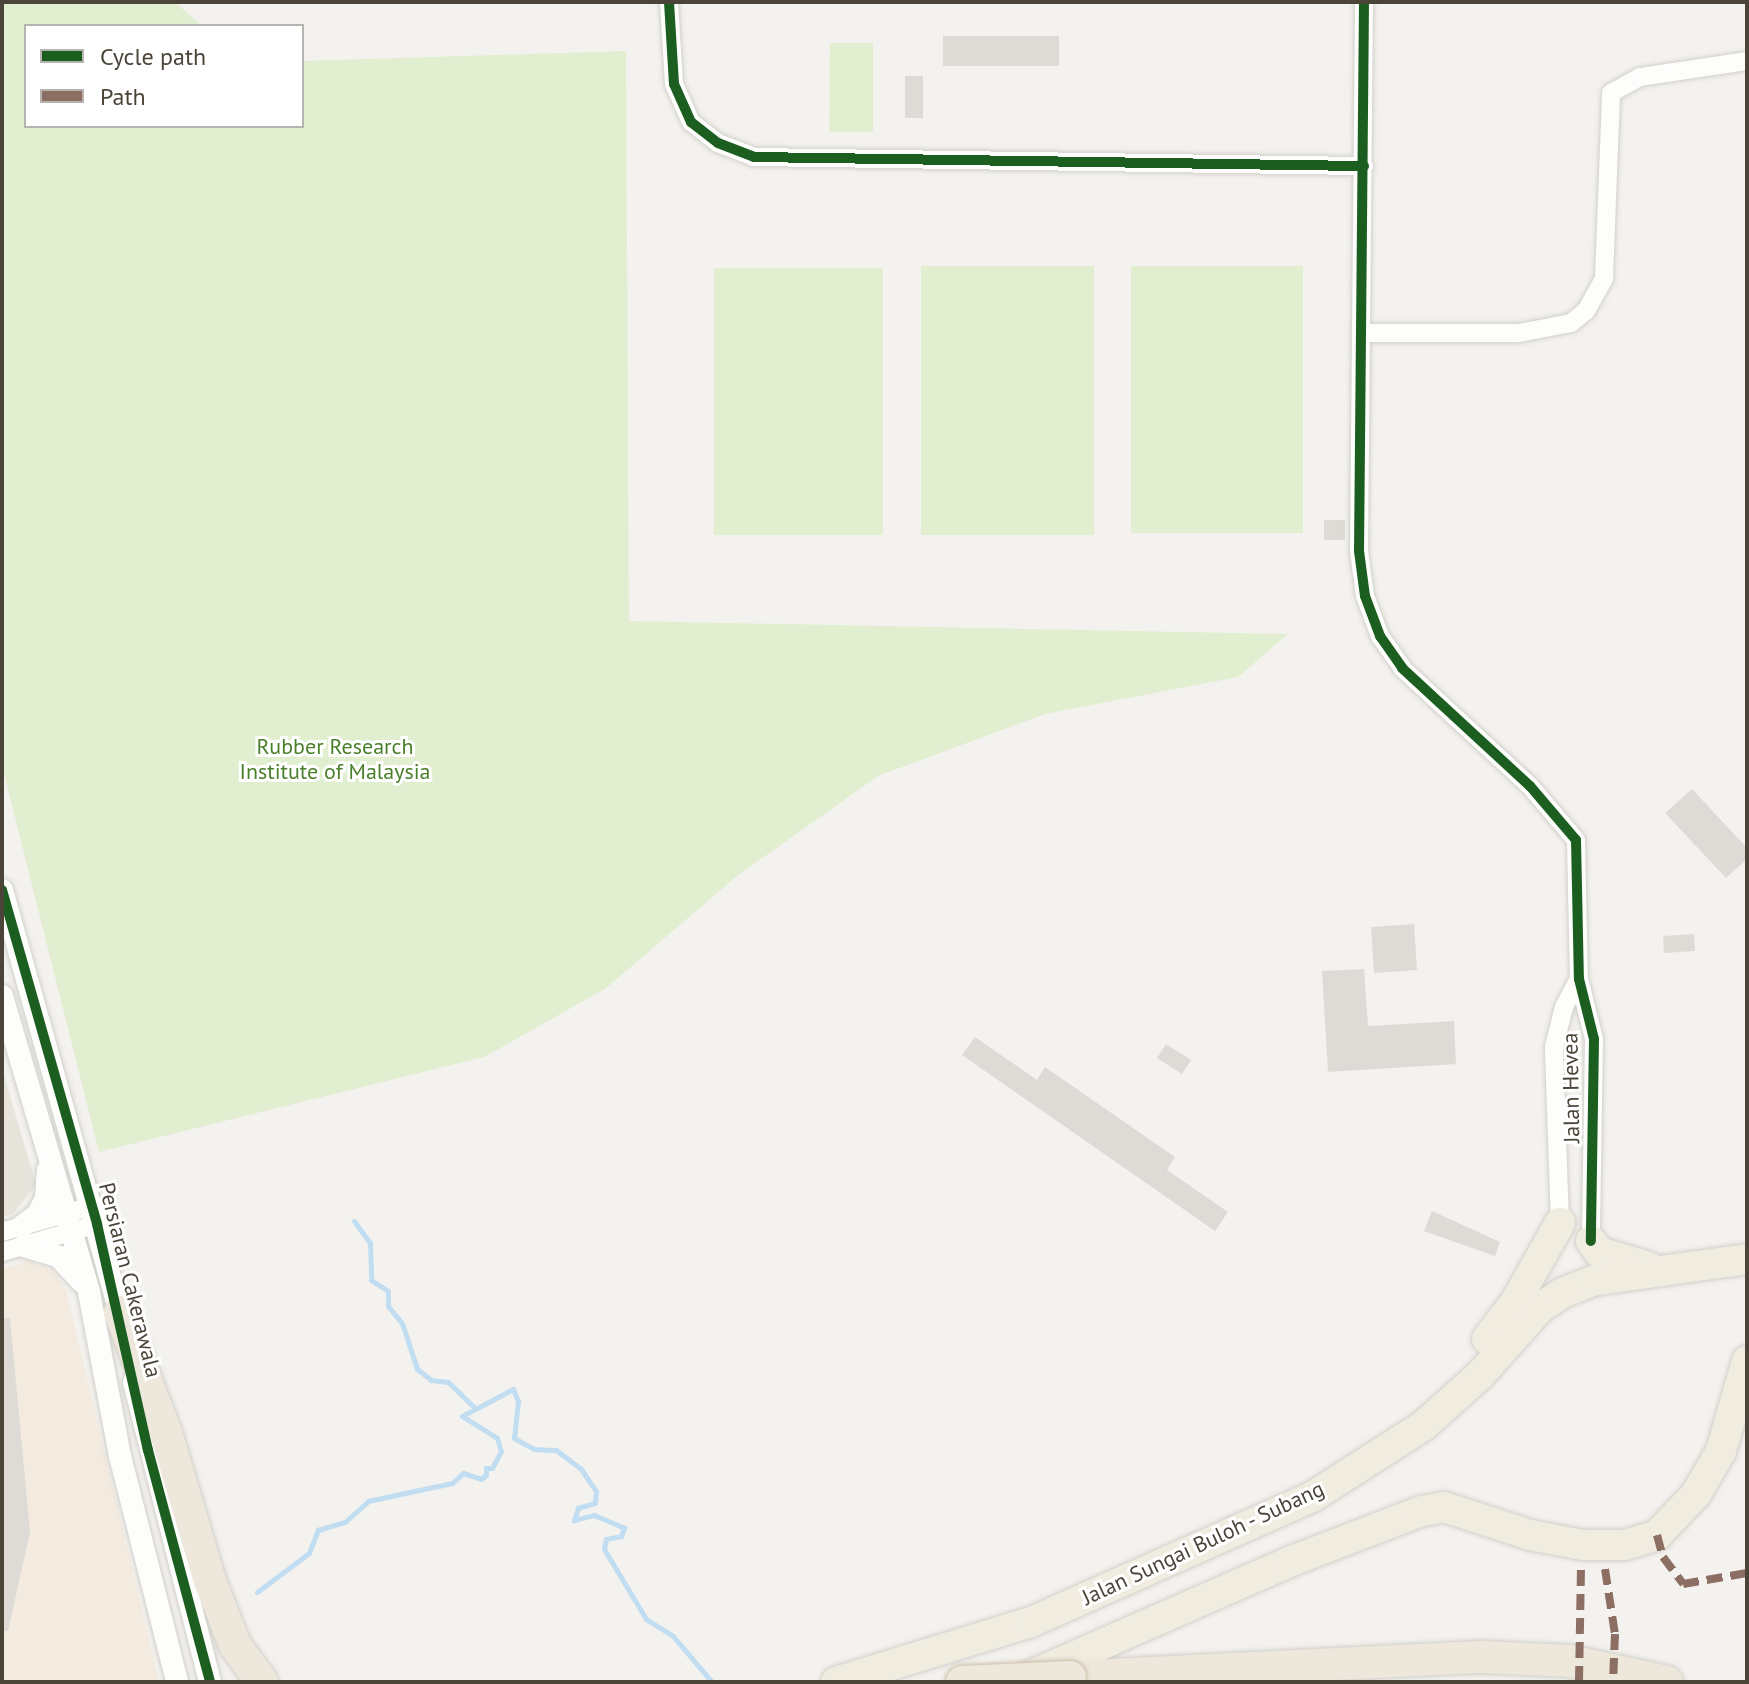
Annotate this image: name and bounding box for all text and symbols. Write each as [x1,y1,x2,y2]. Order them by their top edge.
legend [24,24,304,128]
text: Cycle path [100,41,206,72]
text: Path [100,81,146,112]
park label: Rubber Research Institute of Malaysia [239,733,431,784]
street label: Jalan Hevea [1557,1033,1585,1143]
street label: Persiaran Cakerawala [93,1180,167,1380]
street label: Jalan Sungai Buloh - Subang [1076,1475,1330,1611]

